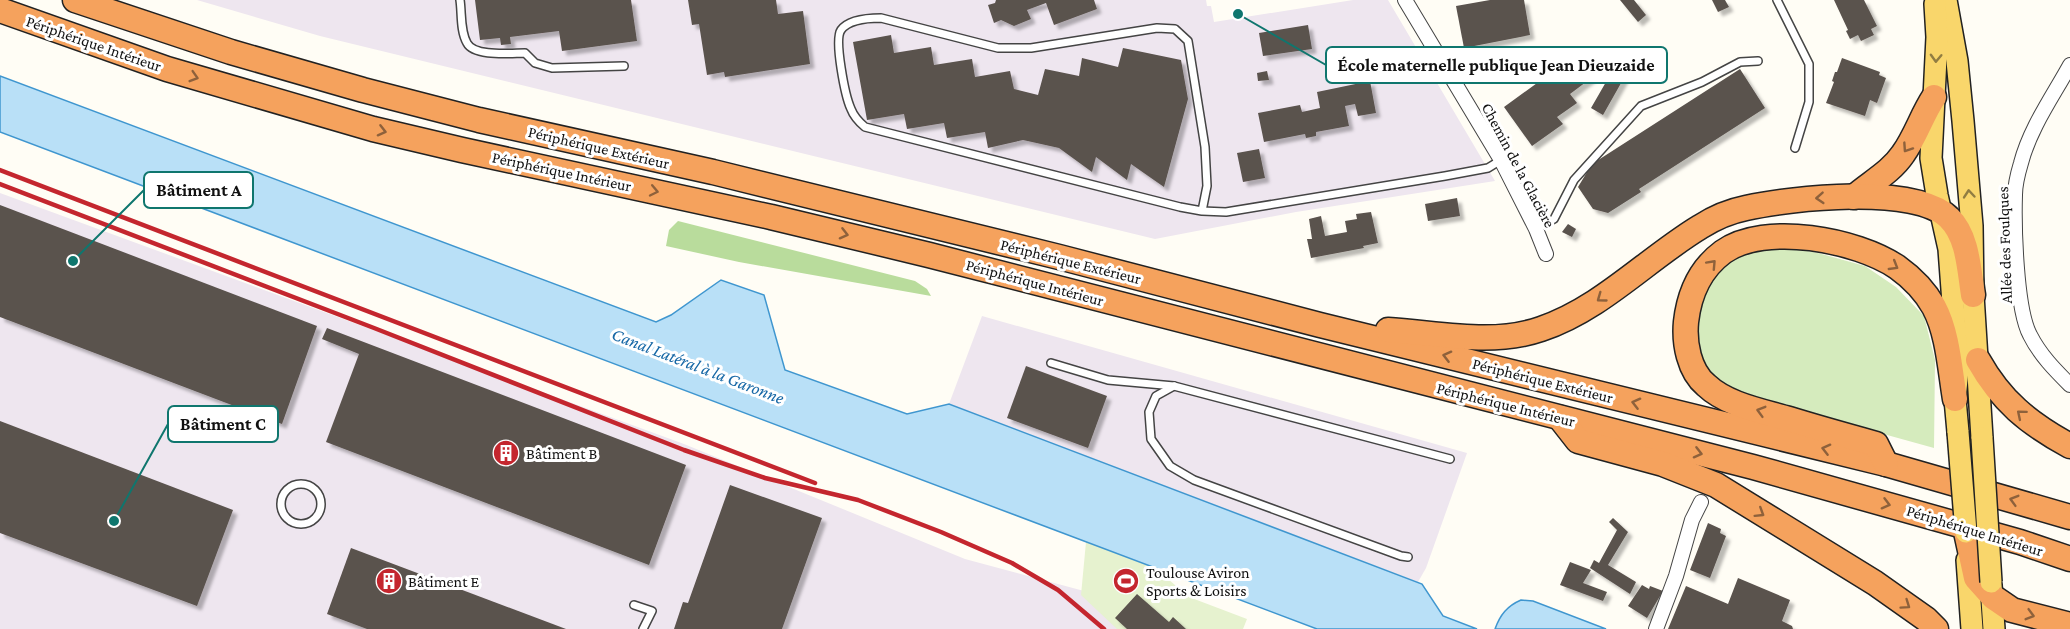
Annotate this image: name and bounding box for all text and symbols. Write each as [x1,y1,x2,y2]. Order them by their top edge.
street label: Périphérique Intérieur [24,12,164,76]
callout: École maternelle publique Jean Dieuzaide [1326,47,1667,83]
one-way arrow [1930,54,1942,63]
text: École maternelle publique Jean Dieuzaide [1337,55,1655,75]
one-way arrow [188,70,199,82]
street label: Chemin de la Glacière [1478,100,1559,230]
one-way arrow [376,123,386,136]
street label: Périphérique Extérieur [526,123,671,173]
one-way arrow [1903,141,1914,152]
street label: Périphérique Intérieur [490,148,633,196]
callout: Bâtiment A [144,172,253,208]
text: Bâtiment A [156,180,242,200]
one-way arrow [649,184,659,197]
street label: Allée des Foulques [1994,186,2016,304]
one-way arrow [1963,190,1976,199]
one-way arrow [1815,191,1824,204]
one-way arrow [839,227,849,240]
street label: Périphérique Extérieur [999,236,1143,288]
street label: Périphérique Intérieur [964,256,1106,310]
one-way arrow [1888,259,1898,271]
one-way arrow [1704,260,1715,271]
one-way arrow [1596,291,1607,302]
water label: Canal Latéral à la Garonne [609,324,787,408]
one-way arrow [1442,351,1452,364]
street label: Périphérique Extérieur [1471,355,1615,407]
street label: Périphérique Intérieur [1435,379,1577,431]
one-way arrow [1632,397,1642,410]
callout: Bâtiment C [168,406,278,442]
one-way arrow [1756,406,1767,418]
one-way arrow [2017,410,2028,421]
text: Bâtiment C [180,414,266,434]
building icon: Bâtiment B [491,438,521,468]
one-way arrow [1821,444,1831,457]
place label: Bâtiment B [526,445,597,462]
one-way arrow [1692,446,1702,459]
one-way arrow [2009,495,2020,507]
one-way arrow [1880,497,1891,509]
street label: Périphérique Intérieur [1904,502,2046,560]
one-way arrow [1754,505,1764,517]
place label: Toulouse Aviron Sports & Loisirs [1146,564,1250,600]
building icon: Bâtiment E [374,566,404,596]
sports icon: Toulouse Aviron Sports & Loisirs [1111,566,1141,596]
place label: Bâtiment E [408,573,479,590]
one-way arrow [1900,598,1911,609]
one-way arrow [2024,608,2035,620]

